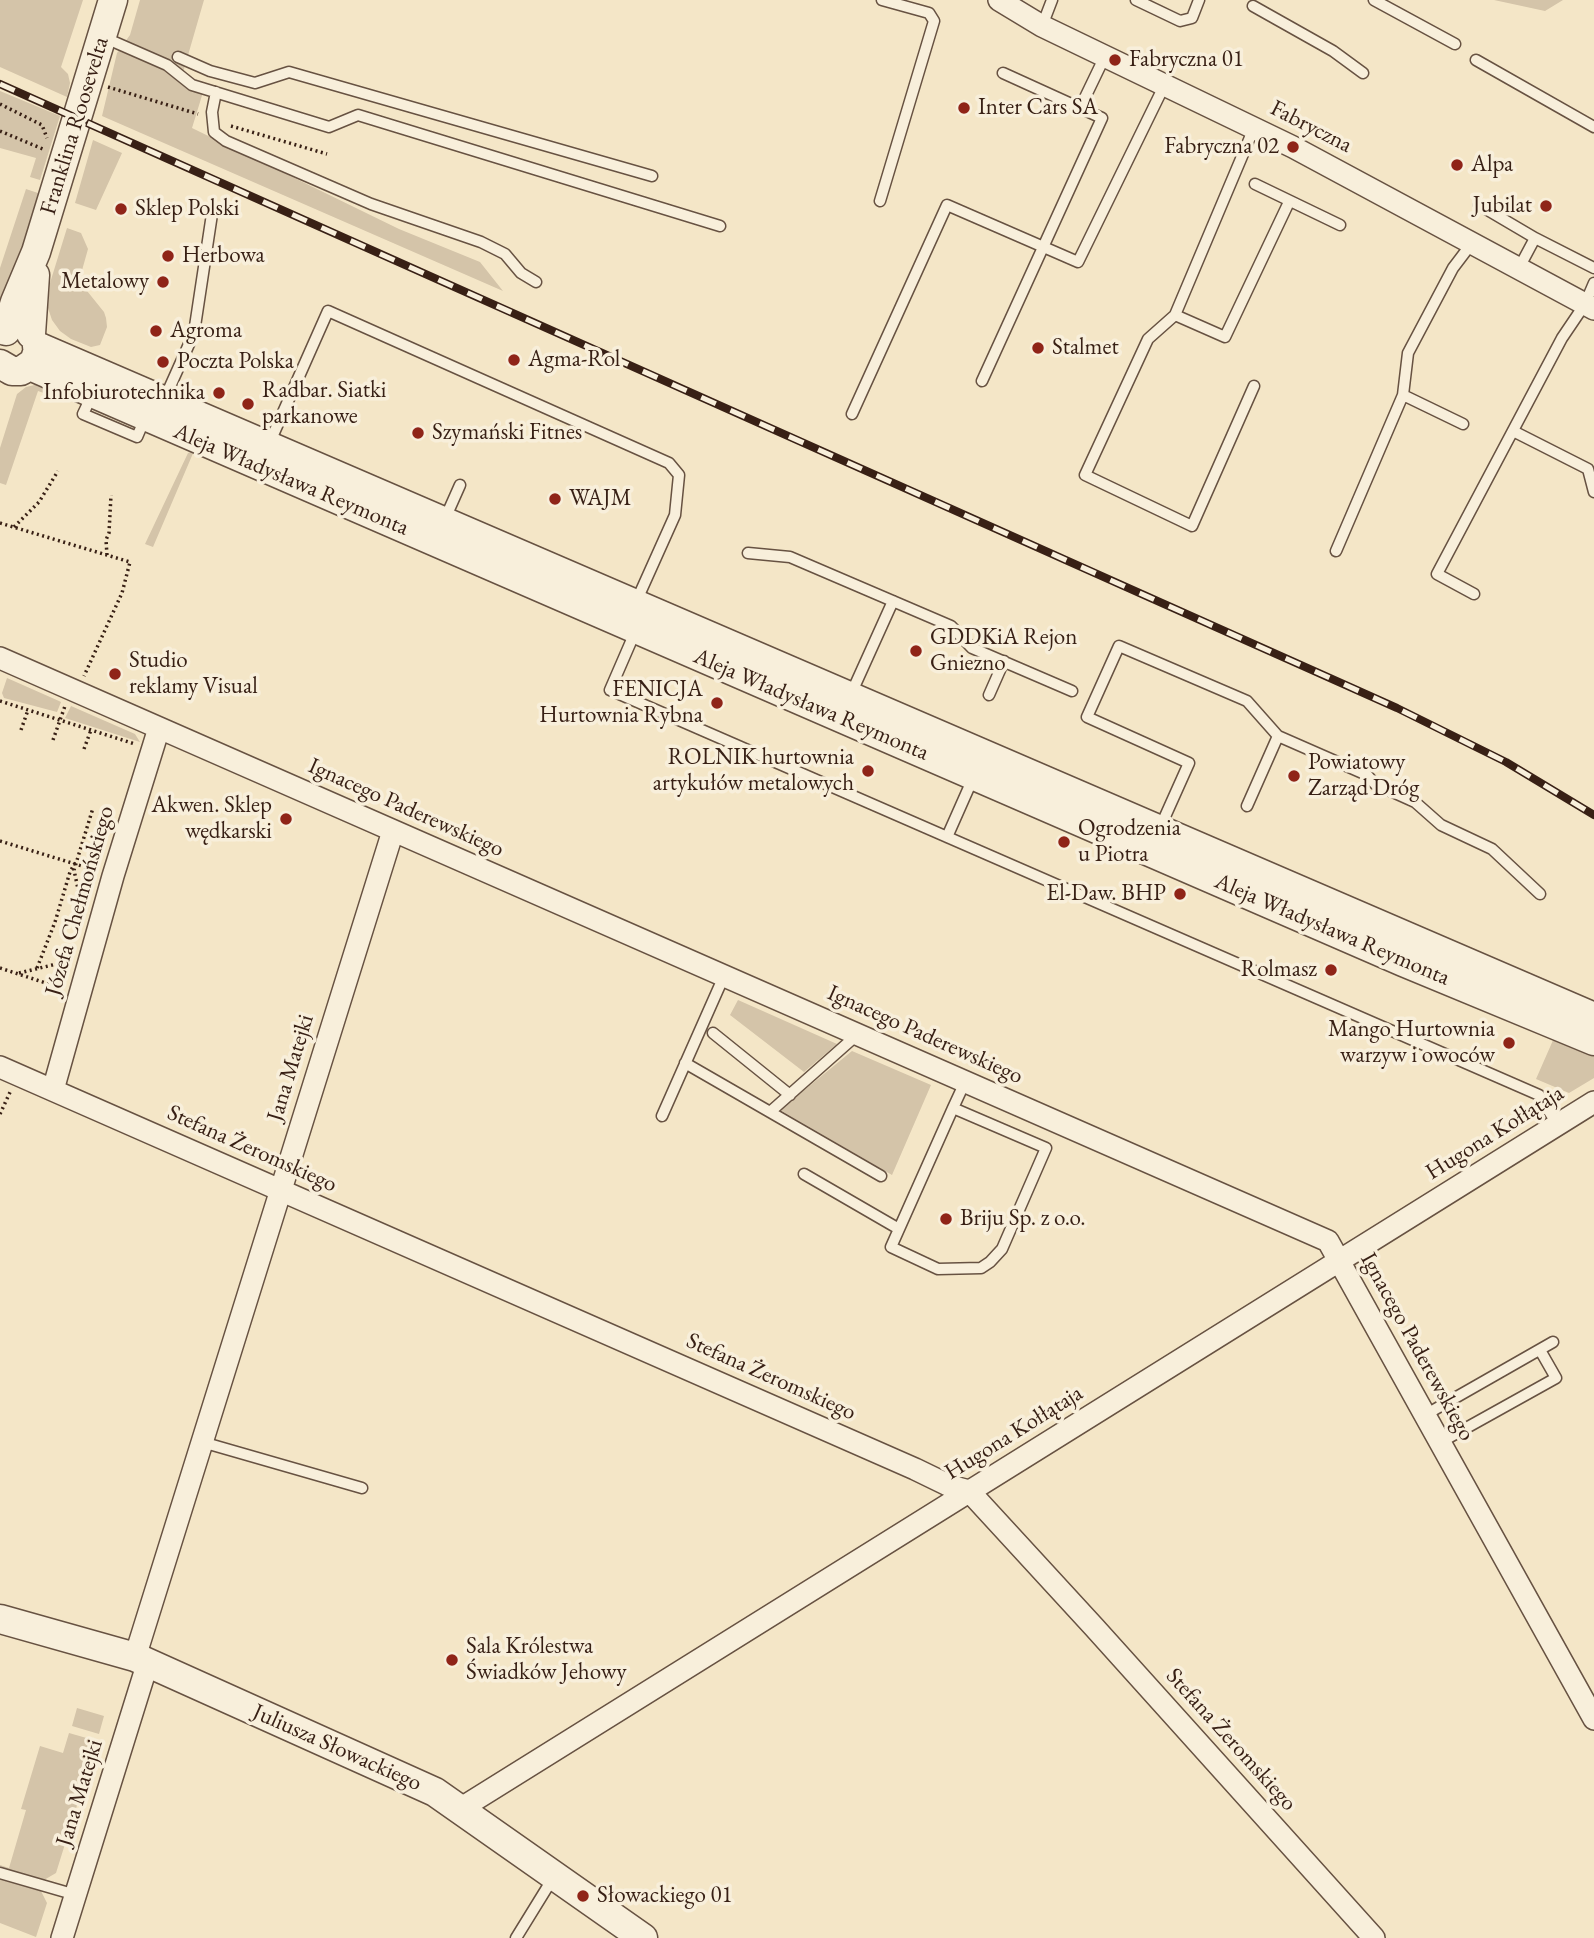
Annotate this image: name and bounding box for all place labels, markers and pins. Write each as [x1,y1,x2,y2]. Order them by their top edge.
place label: Fabryczna 01 [1129,46,1244,74]
marker: Fabryczna 01 [1107,52,1123,68]
place label: Inter Cars SA [978,94,1098,122]
marker: Inter Cars SA [956,100,972,116]
place label: Fabryczna 02 [1164,133,1279,161]
marker: Fabryczna 02 [1285,139,1301,155]
place label: Alpa [1471,151,1513,179]
marker: Alpa [1449,157,1465,173]
place label: Jubilat [1473,192,1532,220]
place label: Sklep Polski [135,195,239,223]
marker: Jubilat [1538,198,1554,214]
marker: Sklep Polski [113,201,129,217]
place label: Herbowa [182,242,265,270]
marker: Herbowa [160,248,176,264]
place label: Metalowy [61,268,149,296]
marker: Metalowy [155,274,171,290]
place label: Agroma [170,317,242,345]
marker: Agroma [148,323,164,339]
place label: Stalmet [1052,334,1119,362]
marker: Stalmet [1030,340,1046,356]
place label: Agma-Rol [528,346,620,374]
place label: Poczta Polska [177,348,294,376]
marker: Agma-Rol [506,352,522,368]
marker: Poczta Polska [155,354,171,370]
place label: Radbar. Siatki parkanowe [262,377,386,431]
place label: Infobiurotechnika [43,379,205,407]
marker: Infobiurotechnika [211,385,227,401]
marker: Radbar. Siatki parkanowe [240,396,256,412]
place label: Szymański Fitnes [432,419,582,447]
marker: Szymański Fitnes [410,425,426,441]
place label: WAJM [569,485,632,513]
marker: WAJM [547,491,563,507]
place label: GDDKiA Rejon Gniezno [930,624,1077,678]
marker: GDDKiA Rejon Gniezno [908,643,924,659]
place label: Studio reklamy Visual [129,647,258,701]
marker: Studio reklamy Visual [107,666,123,682]
place label: FENICJA Hurtownia Rybna [539,676,703,730]
marker: FENICJA Hurtownia Rybna [709,695,725,711]
place label: ROLNIK hurtownia artykułów metalowych [653,744,854,798]
place label: Powiatowy Zarząd Dróg [1308,749,1419,803]
marker: ROLNIK hurtownia artykułów metalowych [860,763,876,779]
marker: Powiatowy Zarząd Dróg [1286,768,1302,784]
place label: Akwen. Sklep wędkarski [151,792,272,846]
marker: Akwen. Sklep wędkarski [278,811,294,827]
place label: Ogrodzenia u Piotra [1078,815,1181,869]
marker: Ogrodzenia u Piotra [1056,834,1072,850]
place label: El-Daw. BHP [1046,880,1166,908]
marker: El-Daw. BHP [1172,886,1188,902]
place label: Rolmasz [1241,956,1317,984]
marker: Rolmasz [1323,962,1339,978]
place label: Mango Hurtownia warzyw i owoców [1328,1016,1495,1070]
marker: Mango Hurtownia warzyw i owoców [1501,1035,1517,1051]
place label: Briju Sp. z o.o. [960,1205,1086,1233]
marker: Briju Sp. z o.o. [938,1211,954,1227]
place label: Sala Królestwa Świadków Jehowy [466,1633,627,1687]
marker: Sala Królestwa Świadków Jehowy [444,1652,460,1668]
place label: Słowackiego 01 [597,1882,733,1910]
marker: Słowackiego 01 [575,1888,591,1904]

